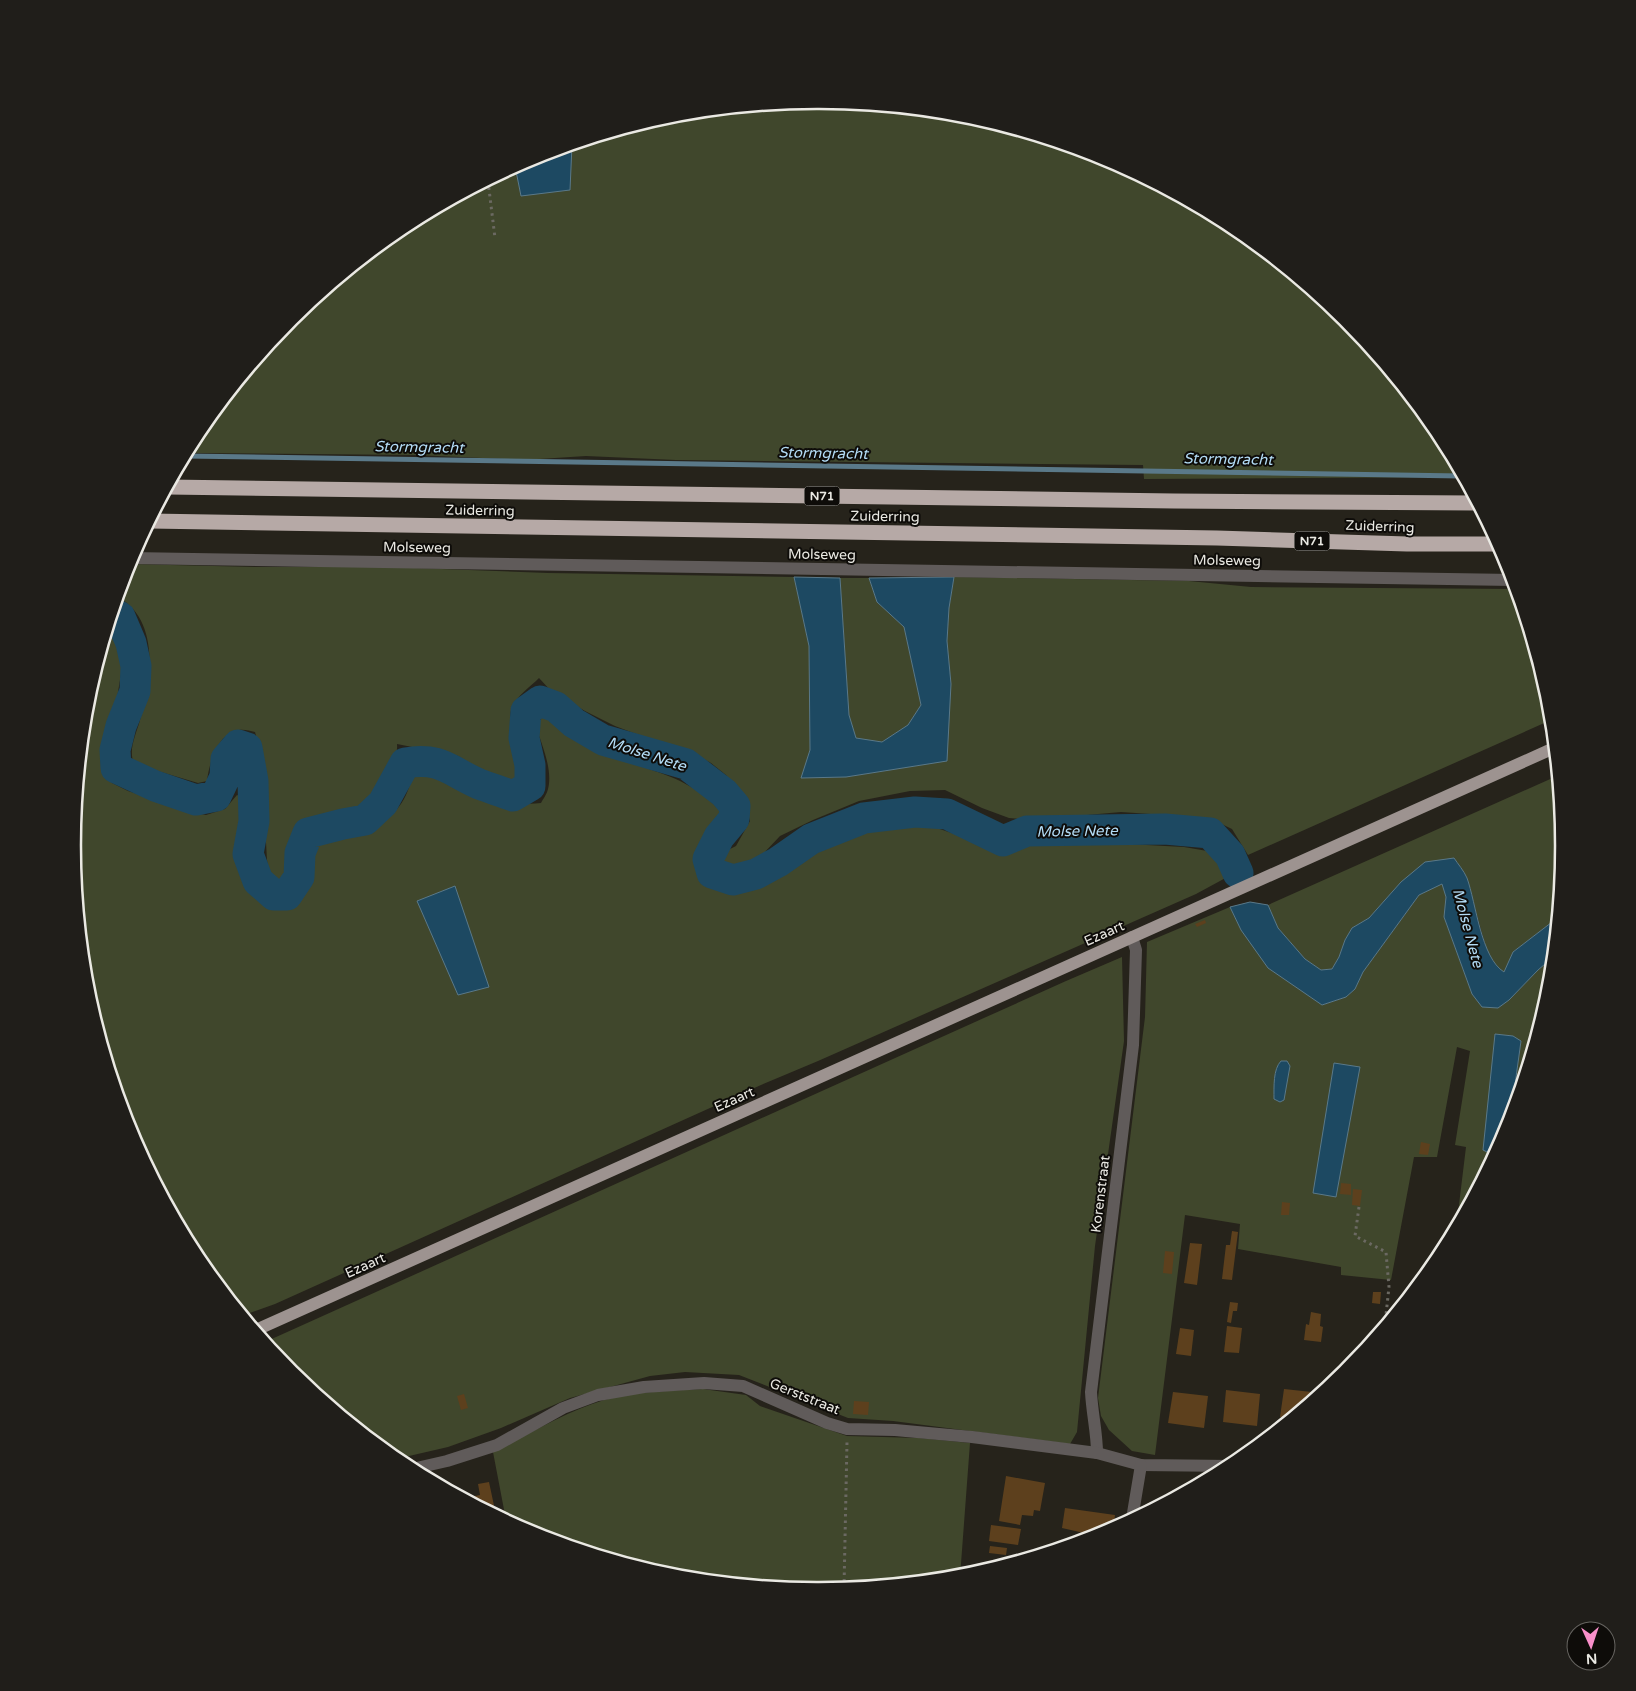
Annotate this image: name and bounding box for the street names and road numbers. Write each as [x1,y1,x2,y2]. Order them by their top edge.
road number: N71 [804,486,840,506]
street label: Zuiderring [445,501,515,520]
street label: Zuiderring [850,507,920,526]
street label: Zuiderring [1345,517,1415,536]
road number: N71 [1294,532,1330,550]
street label: Molseweg [383,538,451,557]
street label: Molseweg [788,545,856,564]
street label: Molseweg [1193,551,1261,570]
street label: Ezaart [1081,917,1128,950]
street label: Ezaart [711,1083,758,1116]
street label: Korenstraat [1087,1154,1114,1234]
street label: Ezaart [342,1249,389,1282]
street label: Gerststraat [767,1375,843,1418]

